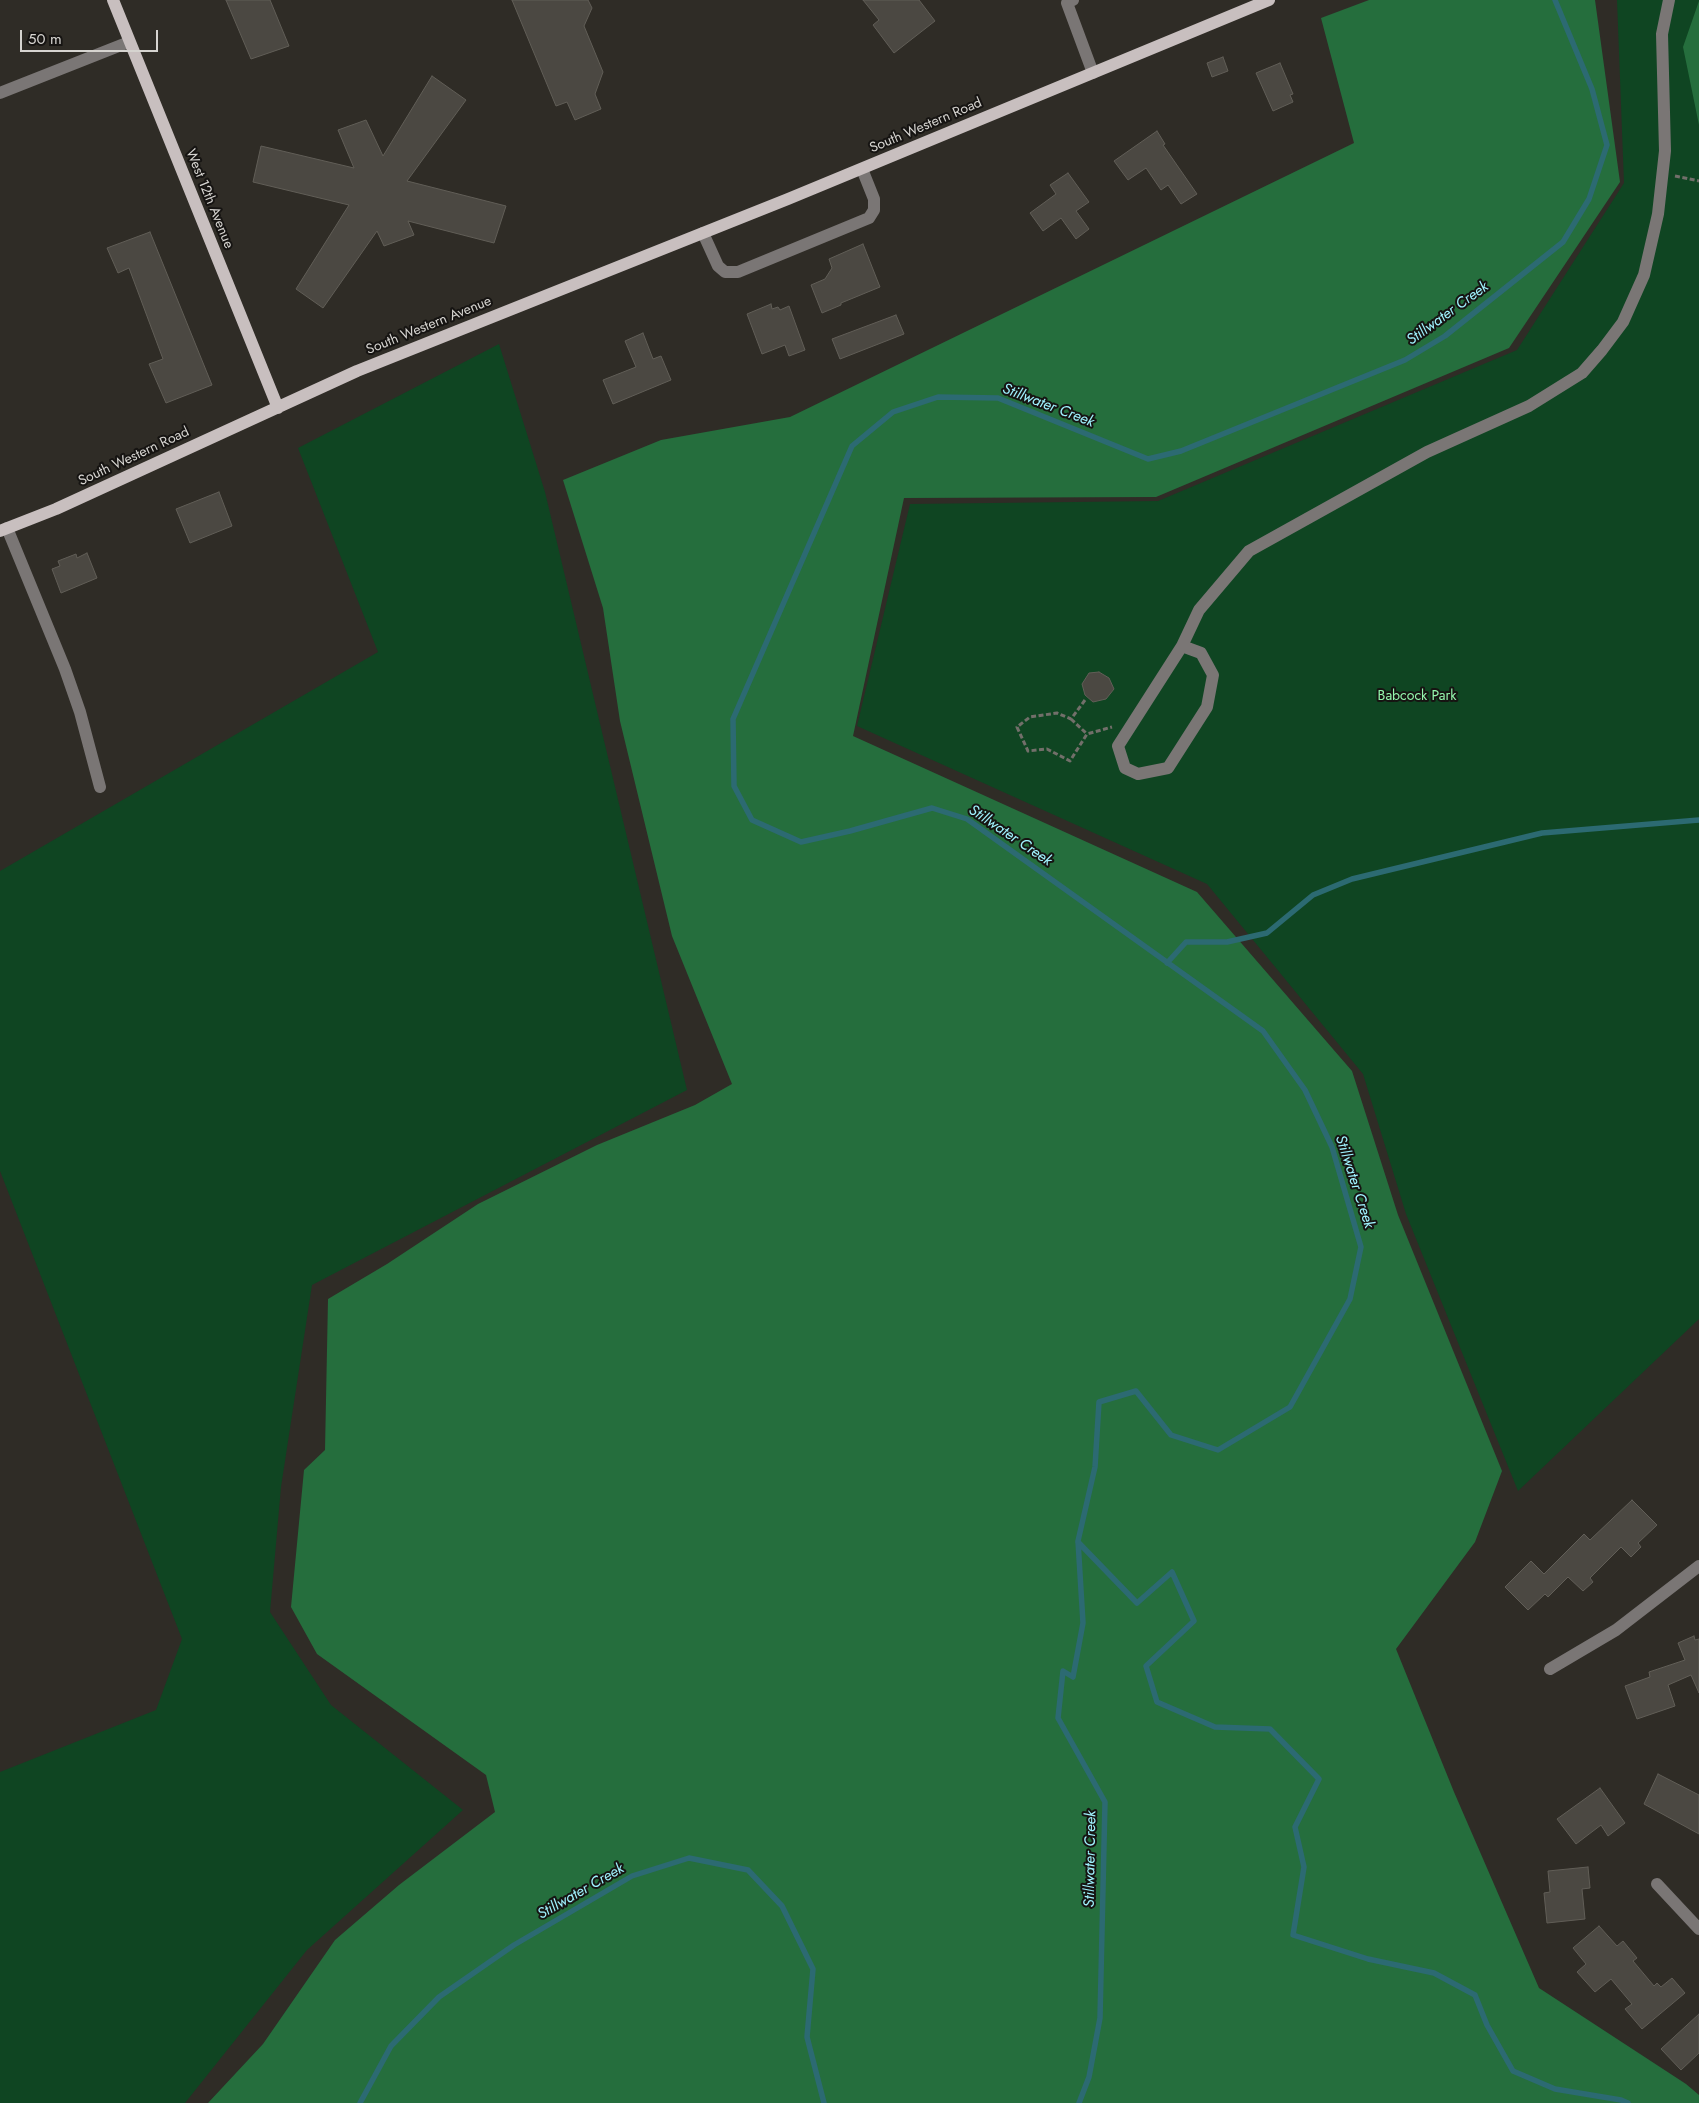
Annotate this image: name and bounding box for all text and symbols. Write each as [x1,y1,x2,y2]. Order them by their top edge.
scale bar [22,20,160,52]
text: 50 m [28,28,62,50]
street label: South Western Road [867,95,985,157]
street label: West 12th Avenue [181,147,237,251]
water label: Stillwater Creek [1404,278,1492,350]
street label: South Western Avenue [364,293,494,359]
water label: Stillwater Creek [1000,380,1096,432]
street label: South Western Road [76,424,192,490]
park label: Babcock Park [1378,689,1456,705]
water label: Stillwater Creek [965,801,1055,871]
water label: Stillwater Creek [1330,1133,1378,1231]
water label: Stillwater Creek [1081,1810,1101,1908]
water label: Stillwater Creek [535,1860,627,1924]

